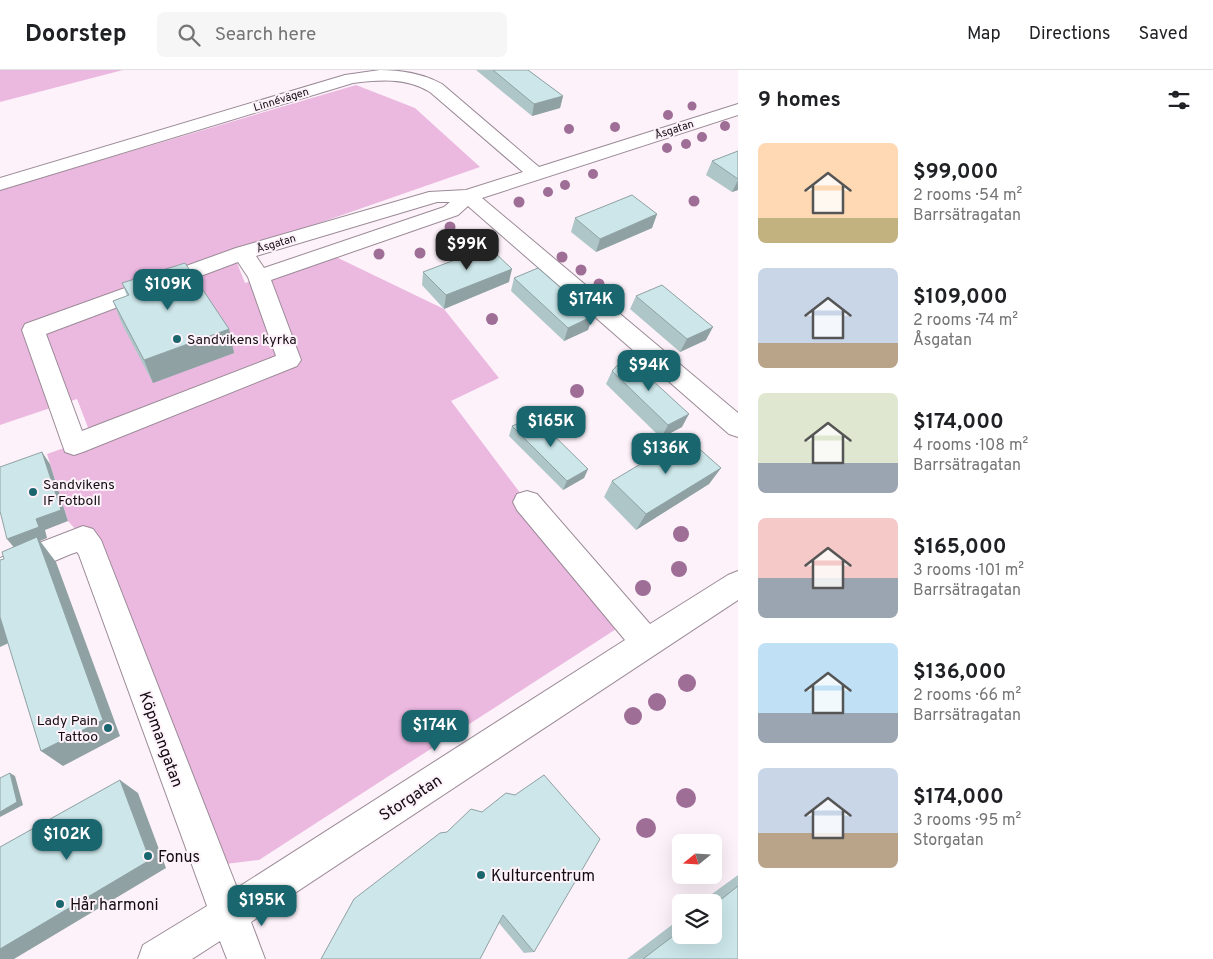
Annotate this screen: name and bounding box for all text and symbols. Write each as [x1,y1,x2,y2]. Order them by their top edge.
search box [157,12,507,57]
text: Doorstep [25,20,127,50]
icon: search [175,21,203,49]
text: Search here [215,23,316,47]
text: Map [967,23,1001,46]
text: Directions [1029,23,1111,46]
text: Saved [1139,23,1188,46]
street label: Linnévägen [252,85,311,115]
icon: filters [1165,86,1193,114]
text: 9 homes [758,87,841,114]
street label: Åsgatan [653,117,696,143]
text: $99,000 [913,159,998,186]
icon: home [798,163,858,223]
text: 2 rooms · 54 m² [913,186,1022,206]
text: Barrsätragatan [913,206,1021,226]
pin: $99K [437,228,497,271]
street label: Åsgatan [255,231,298,257]
text: $99K [447,235,487,255]
pin: $109K [133,268,203,311]
text: $109K [144,275,192,295]
pin: $174K [556,284,626,326]
text: $109,000 [913,284,1008,311]
icon: home [798,288,858,348]
text: $174K [569,290,613,310]
text: 2 rooms · 74 m² [913,311,1018,331]
text: Åsgatan [913,331,972,351]
place label: Sandvikens kyrka [187,332,297,349]
marker: Sandvikens kyrka [171,333,183,345]
pin: $94K [619,350,679,392]
text: $94K [628,356,670,376]
pin: $165K [516,406,586,448]
text: $174,000 [913,409,1004,436]
text: $165K [528,412,575,432]
icon: home [798,413,858,473]
pin: $136K [631,432,701,475]
text: 4 rooms · 108 m² [913,436,1028,456]
text: $136K [643,439,689,459]
text: Barrsätragatan [913,456,1021,476]
place label: Sandvikens IF Fotboll [43,477,115,510]
marker: Sandvikens IF Fotboll [27,486,39,498]
text: $165,000 [913,534,1007,561]
icon: home [798,538,858,598]
text: 3 rooms · 101 m² [913,561,1024,581]
text: Barrsätragatan [913,581,1021,601]
text: $136,000 [913,659,1006,686]
icon: home [798,663,858,723]
text: 2 rooms · 66 m² [913,686,1021,706]
street label: Köpmangatan [134,689,187,790]
text: Barrsätragatan [913,706,1021,726]
pin: $174K [400,710,470,752]
place label: Lady Pain Tattoo [37,713,98,746]
text: $174K [413,716,457,736]
marker: Lady Pain Tattoo [102,722,114,734]
street label: Storgatan [376,771,446,826]
text: $174,000 [913,784,1004,811]
icon: home [798,788,858,848]
text: 3 rooms · 95 m² [913,811,1021,831]
pin: $102K [32,818,102,861]
text: $102K [43,825,91,845]
text: Storgatan [913,831,984,851]
north arrow [672,834,722,884]
map controls [672,834,722,944]
place label: Fonus [158,848,200,868]
marker: Fonus [142,850,154,862]
place label: Kulturcentrum [491,867,595,887]
marker: Kulturcentrum [475,869,487,881]
pin: $195K [227,884,297,927]
text: $195K [239,891,286,911]
button: layers [672,894,722,944]
place label: Hår harmoni [70,896,159,916]
marker: Hår harmoni [54,898,66,910]

